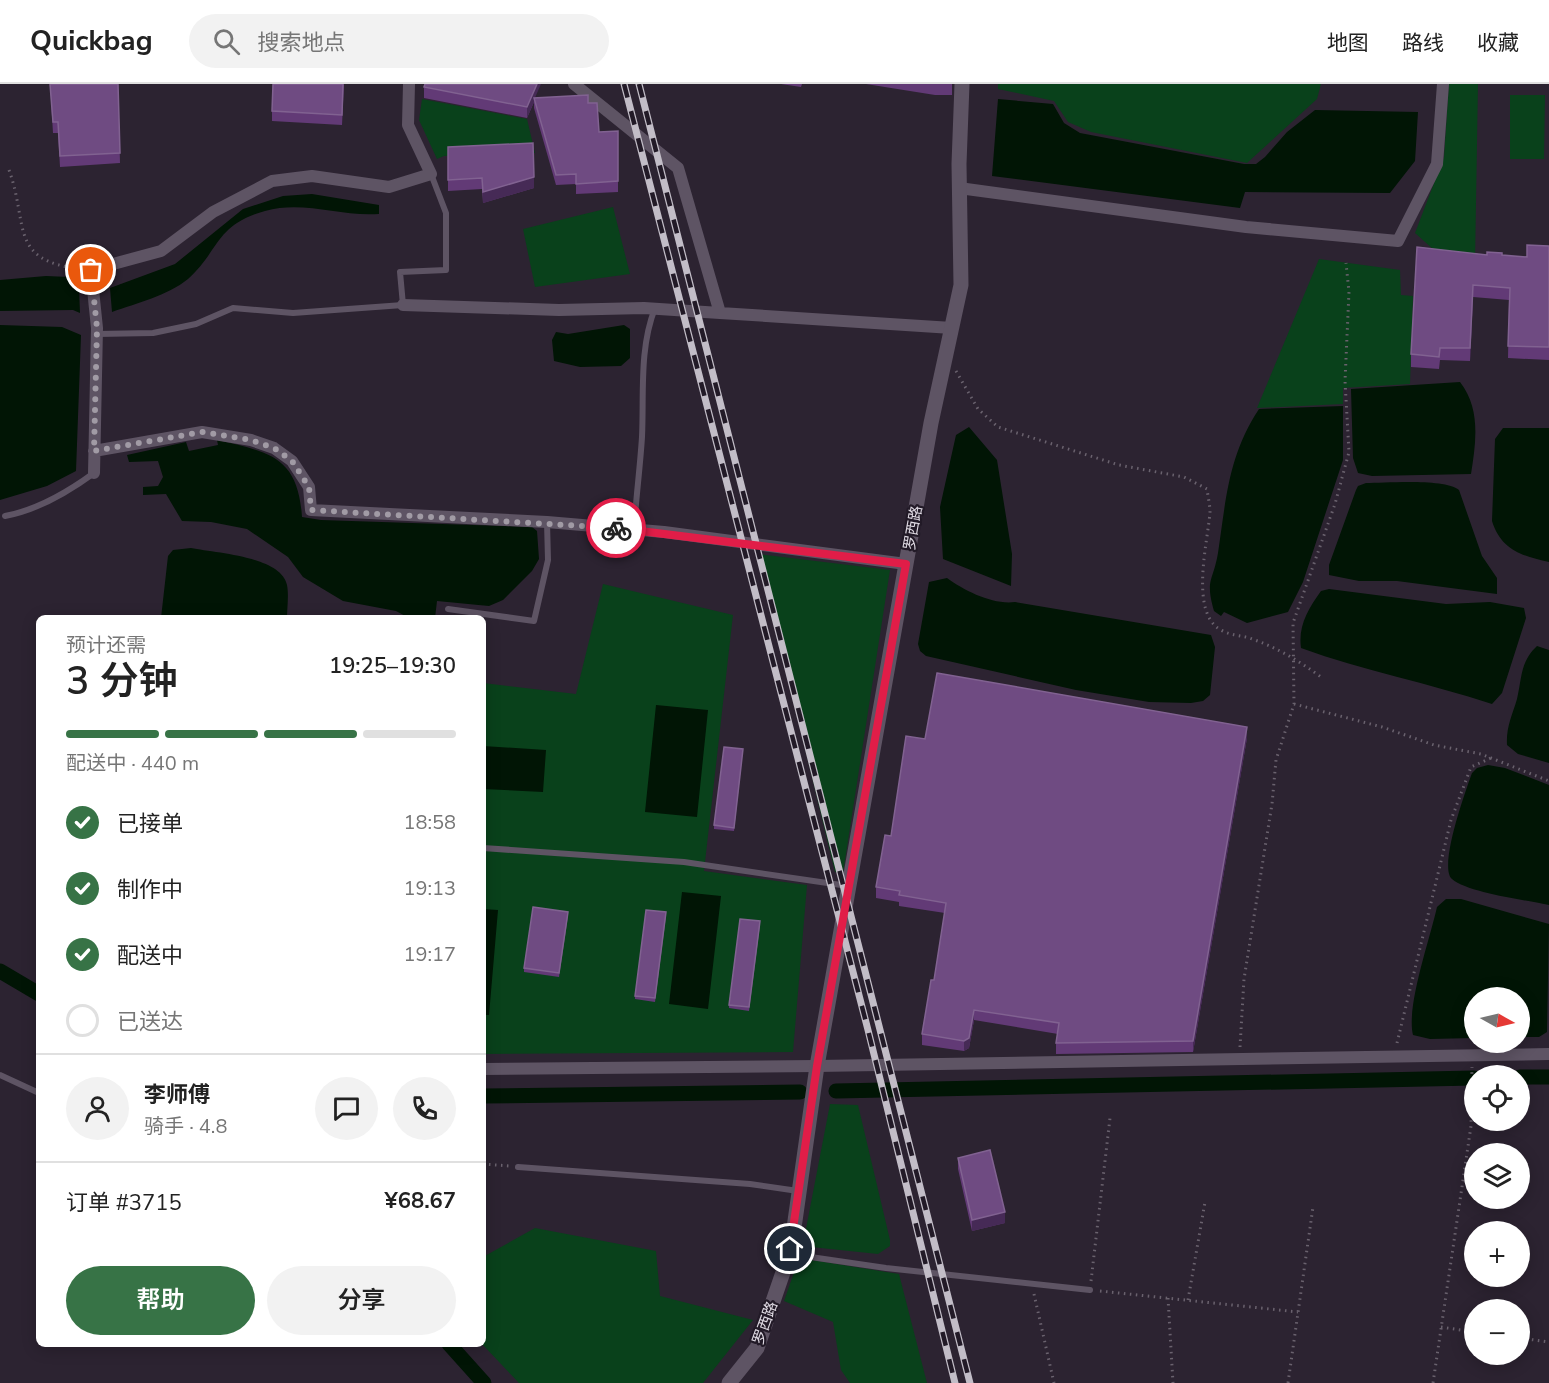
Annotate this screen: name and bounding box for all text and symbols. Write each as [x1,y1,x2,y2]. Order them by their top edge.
search box [189,14,609,68]
text: Quickbag [30,22,153,60]
icon: search [210,25,243,58]
text: 搜索地点 [258,28,346,58]
text: 地图 [1327,29,1369,57]
text: 路线 [1402,29,1444,57]
text: 收藏 [1477,29,1519,57]
pin [65,244,116,295]
icon: bag [74,253,107,286]
courier [586,498,646,558]
street label: 罗西路 [899,504,927,552]
icon: bike [600,512,633,545]
text: 预计还需 [66,632,146,659]
text: 19:25–19:30 [329,651,456,681]
text: 3 分钟 [66,655,178,708]
text: 配送中 · 440 m [66,750,199,777]
icon: check [66,806,99,839]
text: 已接单 [117,809,183,839]
text: 18:58 [403,809,456,836]
icon: check [66,872,99,905]
text: 制作中 [117,875,183,905]
text: 19:13 [403,875,456,902]
icon: check [66,938,99,971]
text: 配送中 [117,941,183,971]
text: 19:17 [403,941,456,968]
north arrow [1464,987,1530,1053]
map controls [1464,987,1530,1365]
text: 已送达 [117,1007,183,1037]
button: locate [1464,1065,1530,1131]
button: person [66,1077,129,1140]
button: chat [315,1077,378,1140]
button: phone [393,1077,456,1140]
text: 李师傅 [144,1080,210,1110]
text: 骑手 · 4.8 [144,1113,227,1140]
button: layers [1464,1143,1530,1209]
text: ¥68.67 [385,1186,456,1216]
text: 订单 #3715 [66,1188,182,1218]
button: + [1464,1221,1530,1287]
pin [764,1223,815,1274]
icon: home [773,1232,806,1265]
button: 帮助 [66,1266,255,1335]
button: 分享 [267,1266,456,1335]
street label: 罗西路 [748,1298,782,1348]
button: − [1464,1299,1530,1365]

